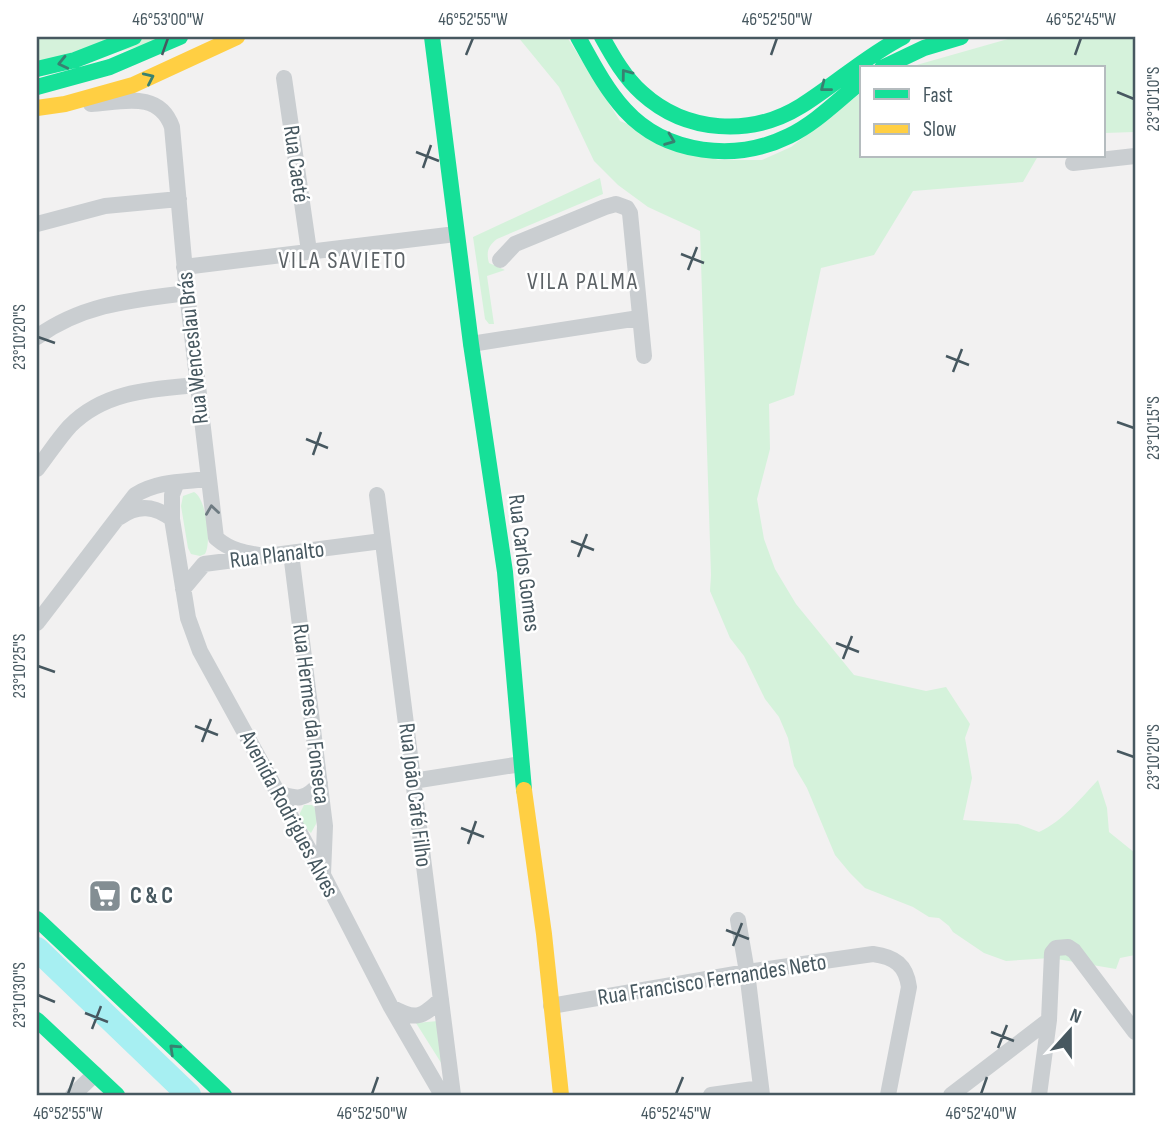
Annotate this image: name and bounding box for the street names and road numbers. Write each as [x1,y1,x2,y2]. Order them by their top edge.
street label: Rua Caeté [277,124,315,204]
street label: Rua Wenceslau Brás [171,270,215,426]
street label: Rua Carlos Gomes [502,493,546,633]
street label: Rua Planalto [228,535,326,575]
street label: Rua Hermes da Fonseca [286,622,336,806]
street label: Rua João Café Filho [392,721,438,869]
street label: Avenida Rodrigues Alves [233,725,345,902]
street label: Rua Francisco Fernandes Neto [596,948,828,1012]

